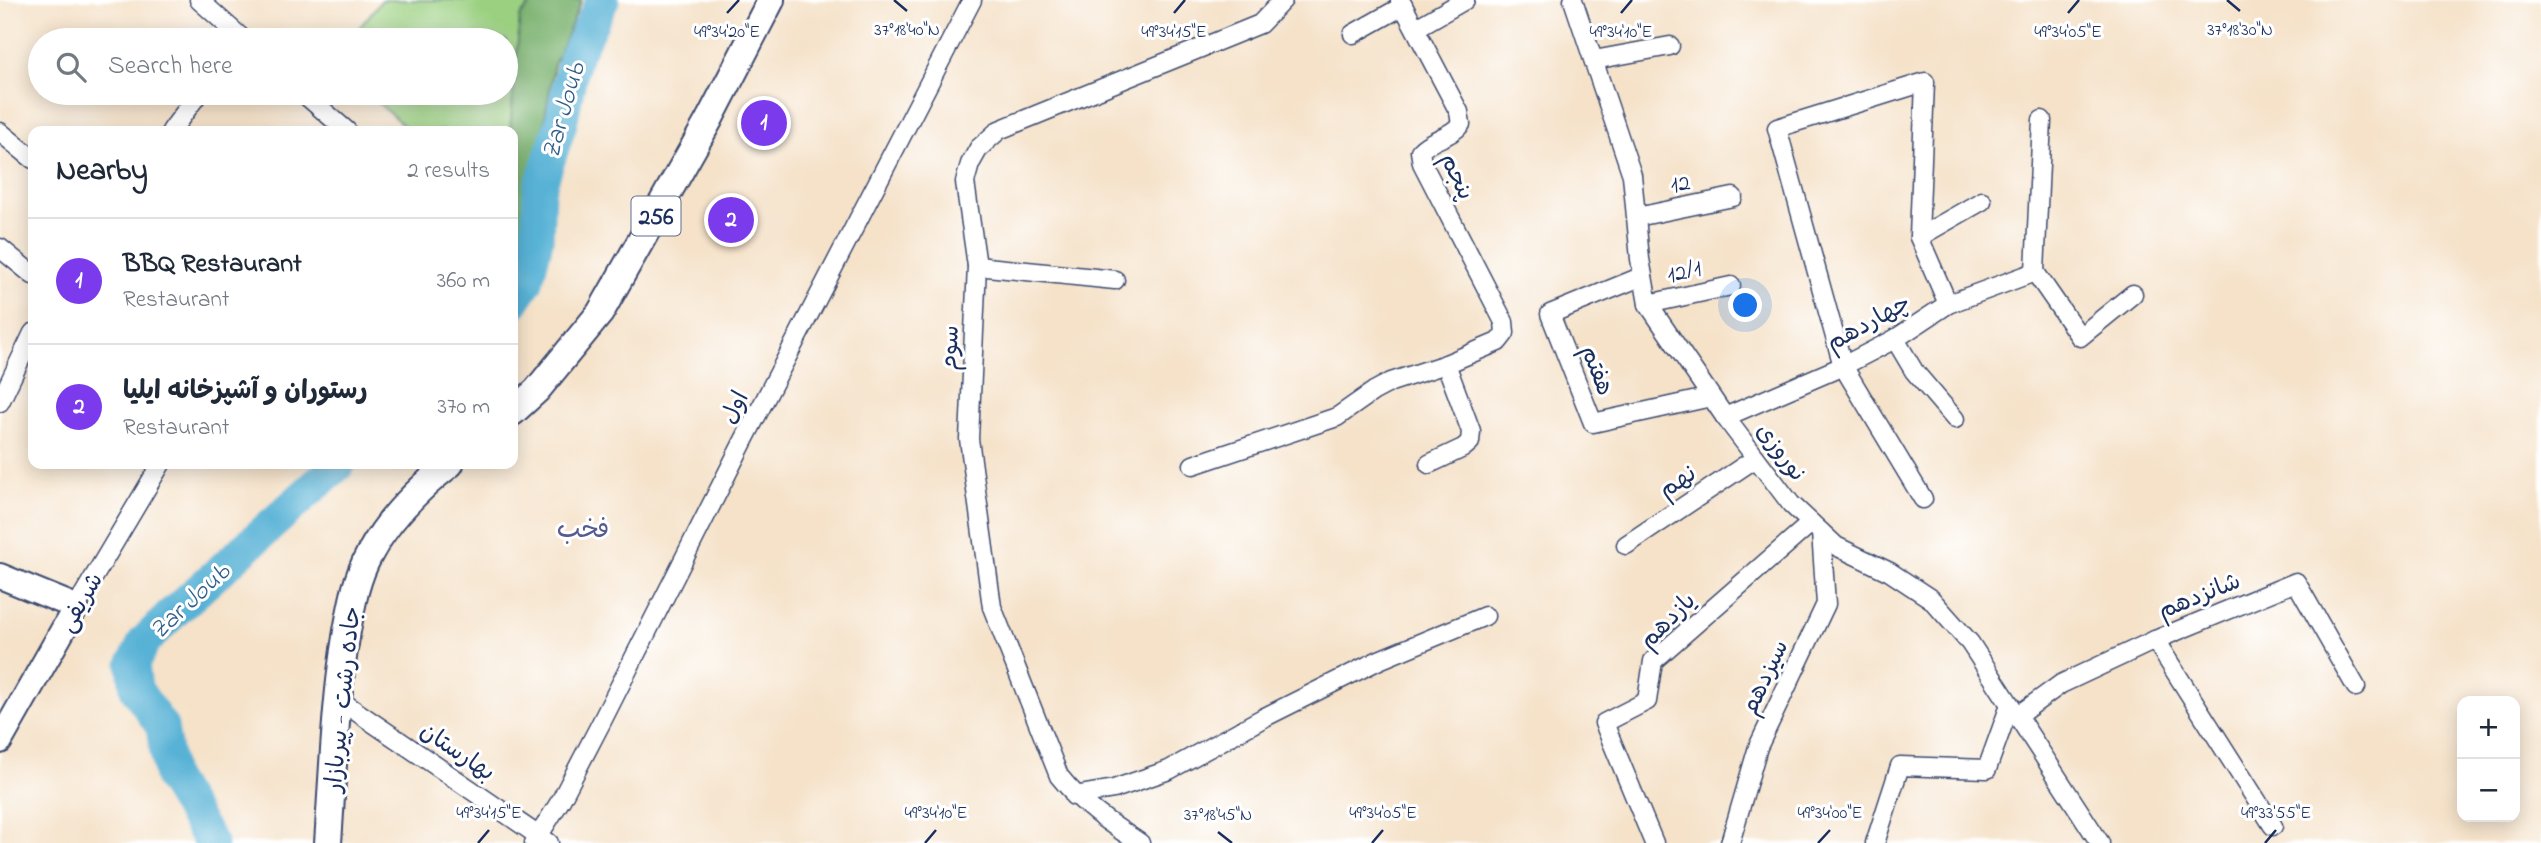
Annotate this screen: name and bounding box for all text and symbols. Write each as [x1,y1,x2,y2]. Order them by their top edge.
text: 37°18'40"N [874,18,940,44]
text: 37°18'30"N [2207,18,2273,44]
text: 49°34'20"E [694,20,760,46]
text: 49°34'15"E [1141,20,1207,46]
text: 49°34'10"E [1589,20,1653,46]
text: 49°34'05"E [2034,20,2102,46]
search box [28,28,518,105]
icon: search [52,48,90,86]
text: Search here [108,48,233,86]
water label: Zar Joub [533,57,597,163]
pin: 1 [741,97,787,149]
street label: پنجم [1430,148,1482,206]
text: Nearby [56,150,148,194]
text: 2 results [407,155,490,188]
street label: 12 [1667,166,1694,205]
pin: 2 [708,194,754,246]
road number: 256 [632,196,680,236]
text: BBQ Restaurant [123,246,302,284]
street label: 12/1 [1664,252,1706,294]
text: 1 [75,265,83,298]
text: 360 m [437,265,490,298]
text: Restaurant [123,284,230,317]
street label: چهاردهم [1821,287,1918,362]
your location [1728,288,1762,322]
street label: سوم [933,325,970,371]
street label: هفتم [1570,341,1621,401]
text: رستوران و آشپزخانه ایلیا [123,373,368,411]
street label: اول [713,385,759,431]
text: 2 [73,391,85,424]
text: 370 m [437,391,490,424]
text: Restaurant [123,412,230,445]
street label: نوروزی [1746,416,1814,491]
street label: نهم [1652,458,1704,509]
district label: فخب [557,512,609,550]
water label: Zar Joub [142,554,241,650]
street label: شانزدهم [2153,565,2247,630]
street label: شریفی [51,567,113,640]
street label: یازدهم [1632,585,1705,658]
street label: جاده رشت - پیربازار [317,605,372,796]
street label: سیزدهم [1734,635,1799,722]
map controls [2457,696,2520,822]
button: + [2457,696,2520,759]
street label: بهارستان [412,715,501,791]
button: − [2457,759,2520,822]
text: 49°34'15"E [456,801,522,827]
text: 49°34'10"E [904,801,968,827]
text: 49°34'05"E [1349,801,1417,827]
text: 49°34'00"E [1797,801,1863,827]
text: 49°33'55"E [2241,801,2311,827]
text: 37°18'45"N [1184,803,1252,829]

